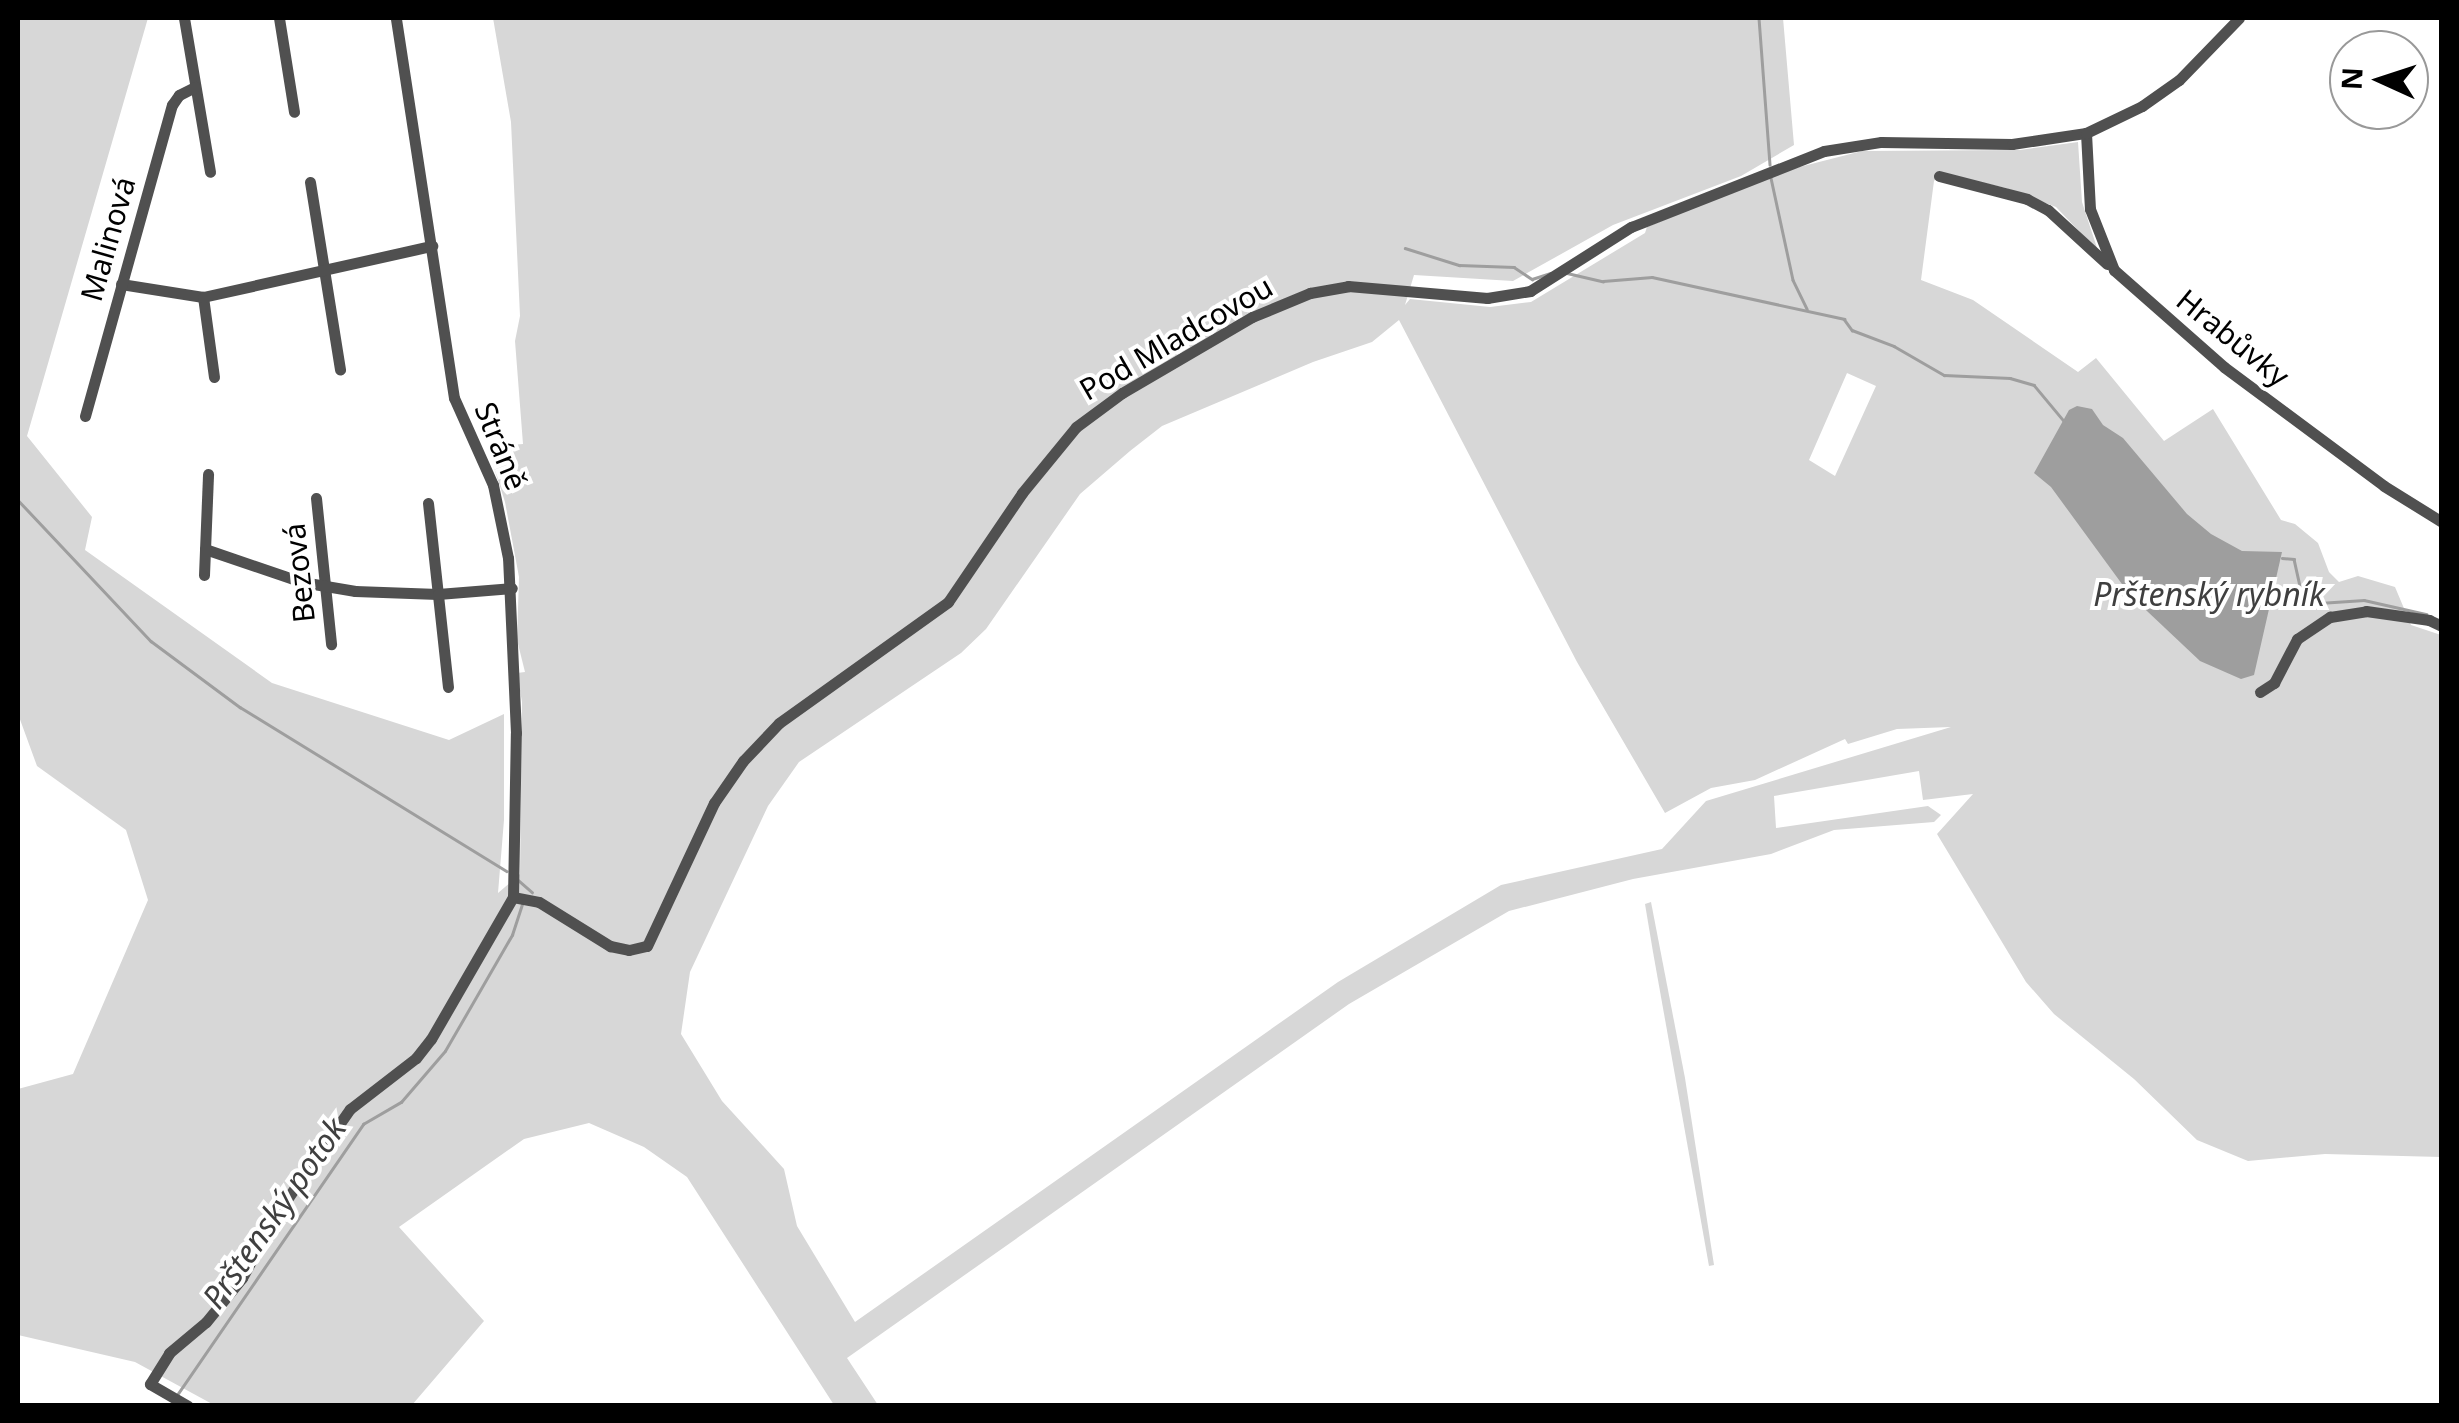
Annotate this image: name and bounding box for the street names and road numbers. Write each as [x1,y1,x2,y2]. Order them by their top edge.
street label: Malinová [73,173,143,305]
street label: Pod Mladcovou [1073,268,1279,408]
street label: Hrabůvky [2169,282,2297,394]
street label: Stráně [467,397,535,495]
street label: Bezová [276,521,322,625]

